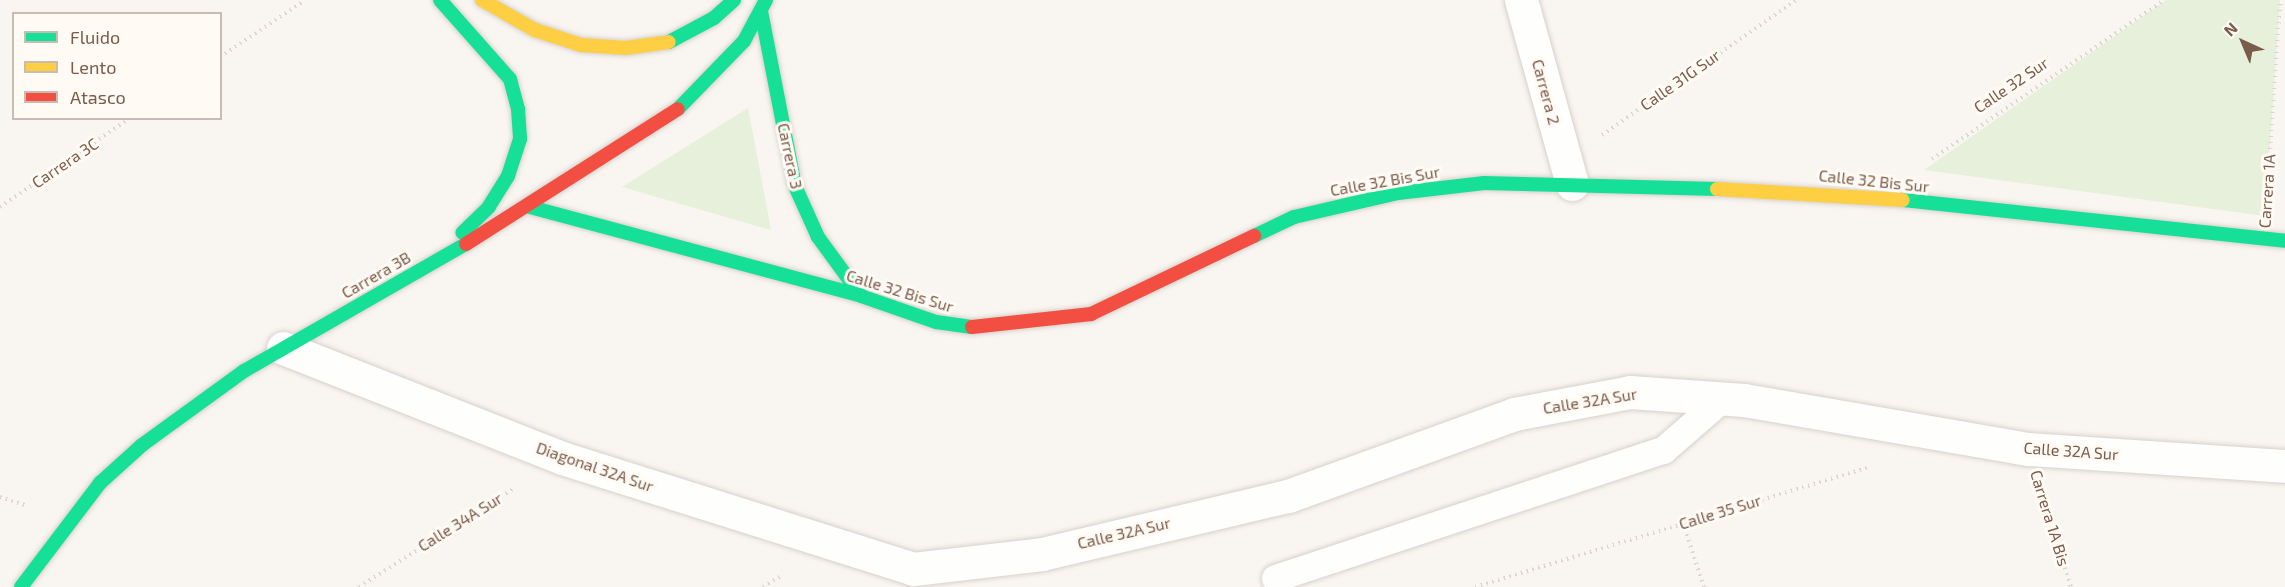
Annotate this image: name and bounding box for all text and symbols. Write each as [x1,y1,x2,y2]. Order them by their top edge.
legend [12,12,222,120]
north arrow [2213,12,2273,72]
text: N [2219,18,2241,40]
text: Fluido [70,26,120,48]
street label: Calle 31G Sur [1636,45,1724,115]
street label: Calle 32 Sur [1970,53,2052,117]
text: Lento [70,56,116,78]
street label: Carrera 2 [1528,57,1564,127]
text: Atasco [70,86,126,108]
street label: Carrera 3 [774,121,806,191]
street label: Carrera 3C [28,134,102,192]
street label: Carrera 1A [2255,153,2279,229]
street label: Calle 32 Bis Sur [1329,162,1441,200]
street label: Calle 32 Bis Sur [1818,166,1930,196]
street label: Carrera 3B [338,248,414,302]
street label: Calle 32 Bis Sur [844,266,956,316]
street label: Calle 32A Sur [1541,384,1639,418]
street label: Diagonal 32A Sur [533,438,657,496]
street label: Calle 32A Sur [2023,438,2119,464]
street label: Carrera 1A Bis [2026,467,2074,569]
street label: Calle 34A Sur [414,488,506,556]
street label: Calle 35 Sur [1676,490,1764,534]
street label: Calle 32A Sur [1075,513,1173,553]

